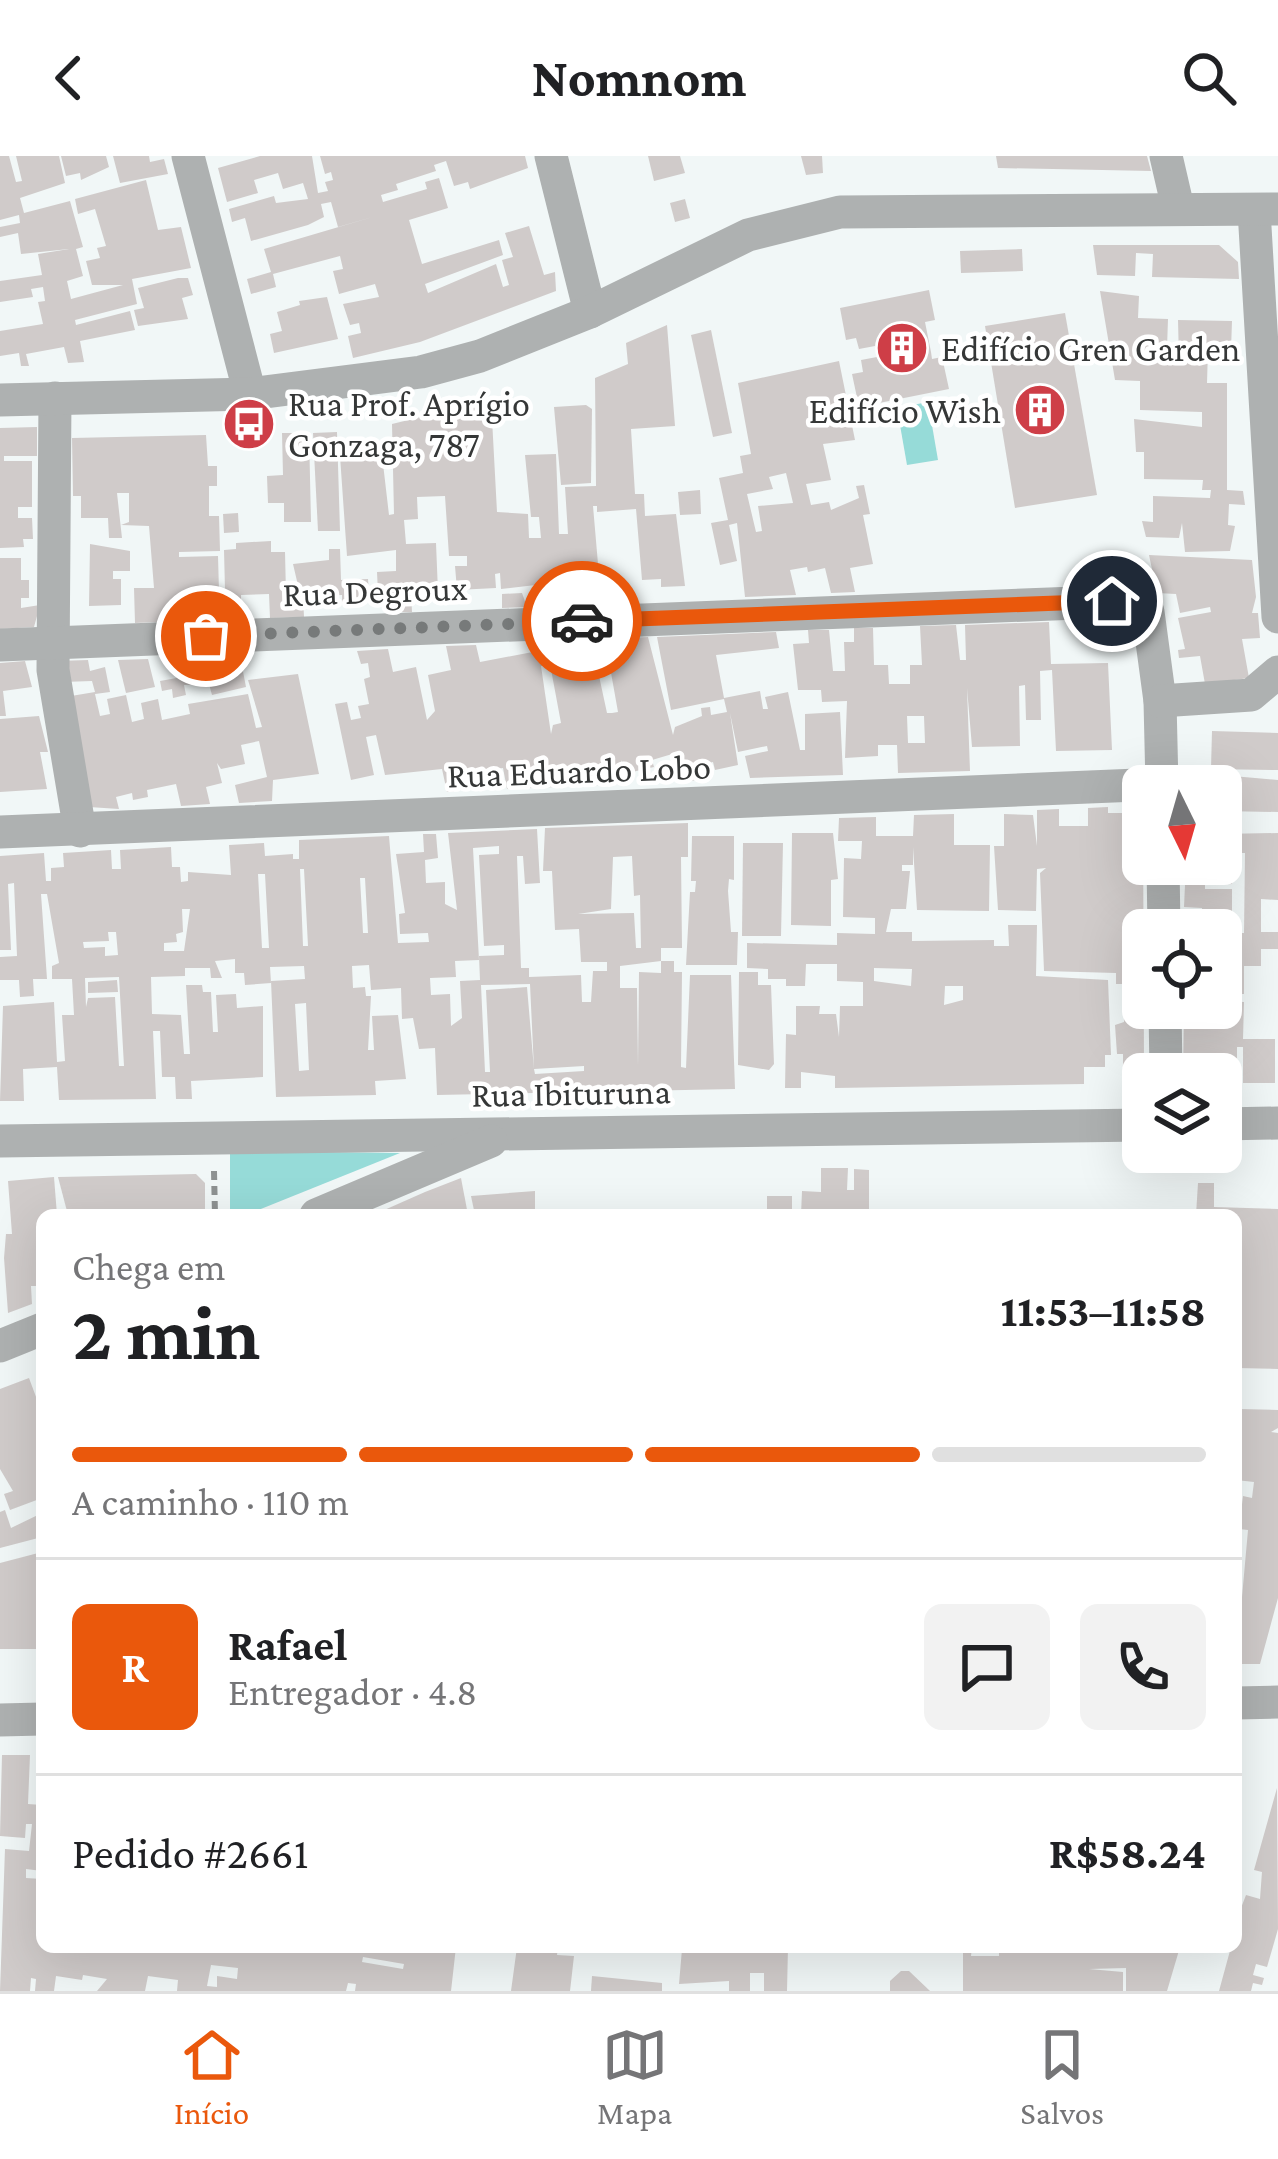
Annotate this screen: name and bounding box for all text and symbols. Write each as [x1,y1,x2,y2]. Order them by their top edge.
icon: back [36,45,102,111]
icon: search [1176,45,1242,111]
text: Nomnom [532,48,746,108]
building icon: Edifício Gren Garden [874,320,930,376]
place label: Edifício Gren Garden [941,329,1240,369]
building icon: Edifício Wish [1012,382,1068,438]
place label: Rua Prof. Aprígio Gonzaga, 787 [288,384,530,465]
place label: Edifício Wish [809,391,1001,431]
bus stop icon: Rua Prof. Aprígio Gonzaga, 787 [221,396,277,452]
pin [1061,550,1163,652]
courier [522,561,642,681]
street label: Rua Degroux [282,568,468,614]
icon: home [1079,568,1145,634]
pin [155,585,257,687]
icon: car [549,588,615,654]
icon: bag [173,603,239,669]
street label: Rua Eduardo Lobo [446,746,712,796]
north arrow [1122,765,1242,885]
map controls [1122,765,1242,1173]
button: locate [1122,909,1242,1029]
button: layers [1122,1053,1242,1173]
street label: Rua Ibituruna [471,1071,671,1115]
text: Chega em [72,1245,226,1288]
text: 11:53–11:58 [1000,1286,1206,1336]
text: 2 min [72,1289,260,1376]
text: A caminho · 110 m [72,1480,349,1523]
button: chat [924,1604,1050,1730]
button: phone [1080,1604,1206,1730]
text: Rafael [228,1620,347,1670]
text: R [121,1642,149,1692]
text: Entregador · 4.8 [228,1670,477,1713]
text: Pedido #2661 [72,1828,309,1878]
text: R$58.24 [1049,1828,1206,1878]
tab: Início [174,2022,249,2131]
tab: Mapa [597,2022,672,2131]
tab: Salvos [1020,2022,1104,2131]

